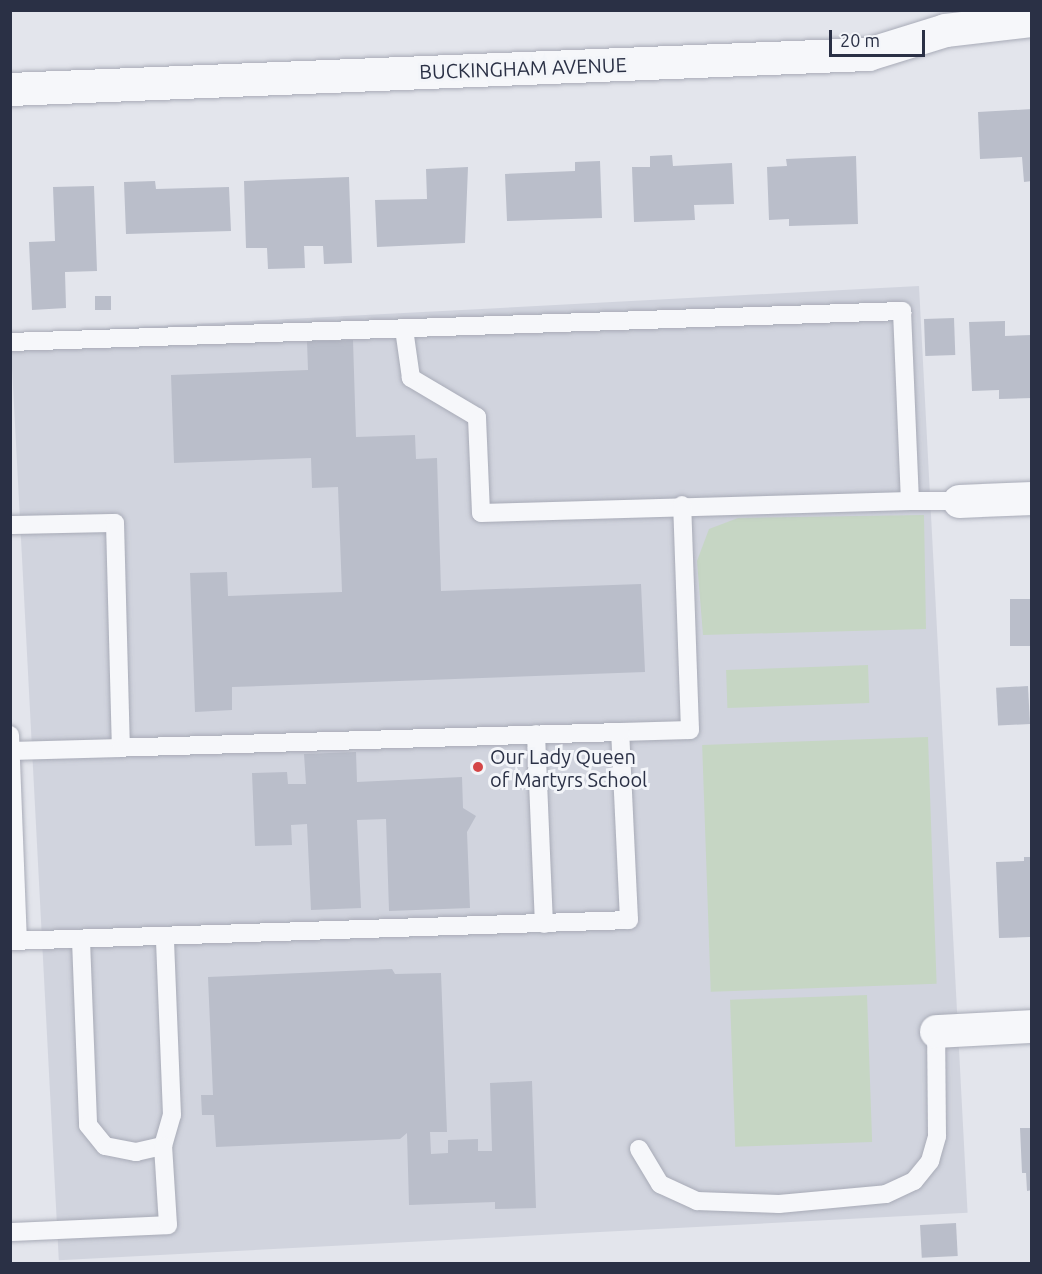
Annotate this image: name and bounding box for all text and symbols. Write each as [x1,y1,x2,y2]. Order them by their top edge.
scale bar [832,18,928,56]
text: 20 m [840,30,880,50]
street label: BUCKINGHAM AVENUE [419,52,627,84]
place label: Our Lady Queen of Martyrs School [490,744,647,791]
marker: Our Lady Queen of Martyrs School [471,760,485,774]

